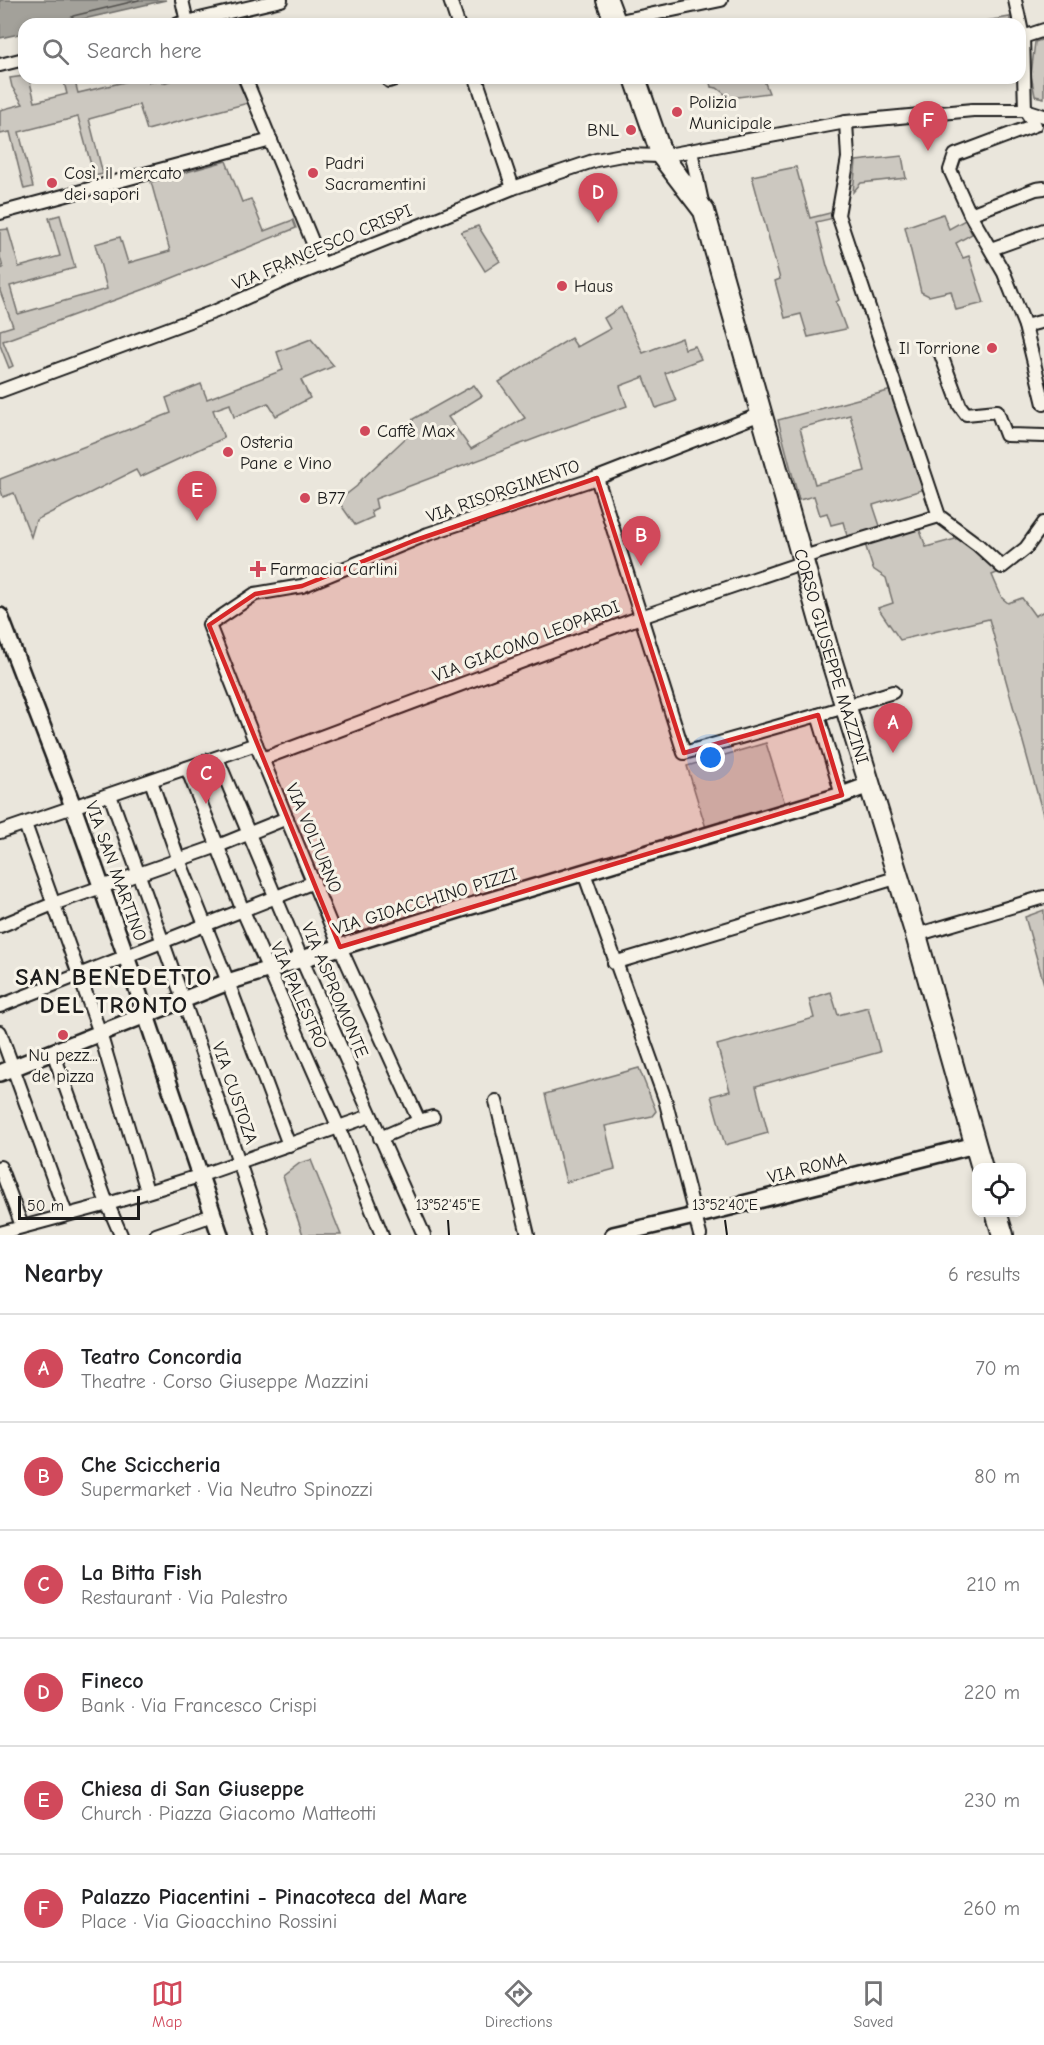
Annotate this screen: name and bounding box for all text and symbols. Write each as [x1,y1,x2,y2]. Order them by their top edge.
search box [18,18,1026,84]
icon: search [39,35,72,68]
text: Search here [87,38,202,64]
place label: Polizia Municipale [689,92,772,134]
pin: F [908,102,948,151]
marker: Polizia Municipale [670,105,684,119]
place label: BNL [587,120,619,141]
marker: BNL [624,123,638,137]
place label: Padri Sacramentini [325,153,426,195]
place label: Così, il mercato dei sapori [64,163,182,205]
marker: Padri Sacramentini [306,166,320,180]
pin: D [578,174,618,223]
marker: Così, il mercato dei sapori [45,176,59,190]
street label: VIA FRANCESCO CRISPI [229,200,415,295]
place label: Haus [574,276,613,297]
marker: Haus [555,279,569,293]
place label: Il Torrione [899,338,980,359]
marker: Il Torrione [985,341,999,355]
place label: Caffè Max [377,421,455,442]
marker: Caffè Max [358,424,372,438]
place label: Osteria Pane e Vino [240,432,332,474]
marker: Osteria Pane e Vino [221,445,235,459]
street label: VIA RISORGIMENTO [424,455,583,528]
pin: E [178,472,216,521]
place label: B77 [317,488,346,509]
marker: B77 [298,491,312,505]
pin: B [622,516,660,566]
street label: CORSO GIUSEPPE MAZZINI [789,546,873,767]
place label: Farmacia Carlini [270,559,398,580]
marker: Farmacia Carlini [251,562,265,576]
street label: VIA GIACOMO LEOPARDI [430,596,623,687]
pin: A [874,704,912,753]
your location [696,743,725,772]
pin: C [186,754,226,804]
street label: VIA VOLTURNO [281,780,346,896]
street label: VIA SAN MARTINO [80,798,151,944]
street label: VIA GIOACCHINO PIZZI [331,863,520,939]
street label: VIA ASPROMONTE [297,920,373,1061]
street label: VIA PALESTRO [266,939,331,1052]
district label: SAN BENEDETTO DEL TRONTO [15,963,213,1019]
marker: Nu pezz... de pizza [56,1028,70,1042]
street label: VIA CUSTOZA [207,1039,262,1147]
place label: Nu pezz... de pizza [28,1045,98,1087]
street label: VIA ROMA [765,1149,849,1188]
map controls [972,1163,1026,1217]
button: locate [972,1163,1026,1217]
scale bar [18,1193,140,1220]
text: 13°52'45"E [416,1196,480,1214]
text: 13°52'40"E [692,1196,758,1214]
text: 50 m [27,1197,64,1215]
text: Nearby [24,1259,103,1289]
text: 6 results [948,1263,1020,1286]
text: Teatro Concordia [81,1344,242,1370]
text: A [38,1357,49,1380]
text: 70 m [975,1357,1020,1380]
text: Theatre · Corso Giuseppe Mazzini [81,1370,369,1393]
text: Che Sciccheria [81,1452,221,1478]
text: B [37,1465,50,1488]
text: 80 m [974,1465,1020,1488]
text: Supermarket · Via Neutro Spinozzi [81,1478,373,1501]
text: La Bitta Fish [81,1560,202,1586]
text: C [37,1573,50,1596]
text: 210 m [966,1573,1020,1596]
text: Restaurant · Via Palestro [81,1586,288,1609]
text: Fineco [81,1668,144,1694]
text: D [37,1681,50,1704]
text: 220 m [964,1681,1020,1704]
text: Bank · Via Francesco Crispi [81,1694,317,1717]
text: Chiesa di San Giuseppe [81,1776,304,1802]
text: E [38,1789,49,1812]
text: 230 m [964,1789,1020,1812]
text: Church · Piazza Giacomo Matteotti [81,1802,376,1825]
text: Palazzo Piacentini - Pinacoteca del Mare [81,1884,467,1910]
text: F [38,1897,49,1920]
text: 260 m [963,1897,1020,1920]
text: Place · Via Gioacchino Rossini [81,1910,337,1933]
tab: Map [151,1977,184,2031]
tab: Directions [485,1977,552,2031]
tab: Saved [853,1977,893,2031]

